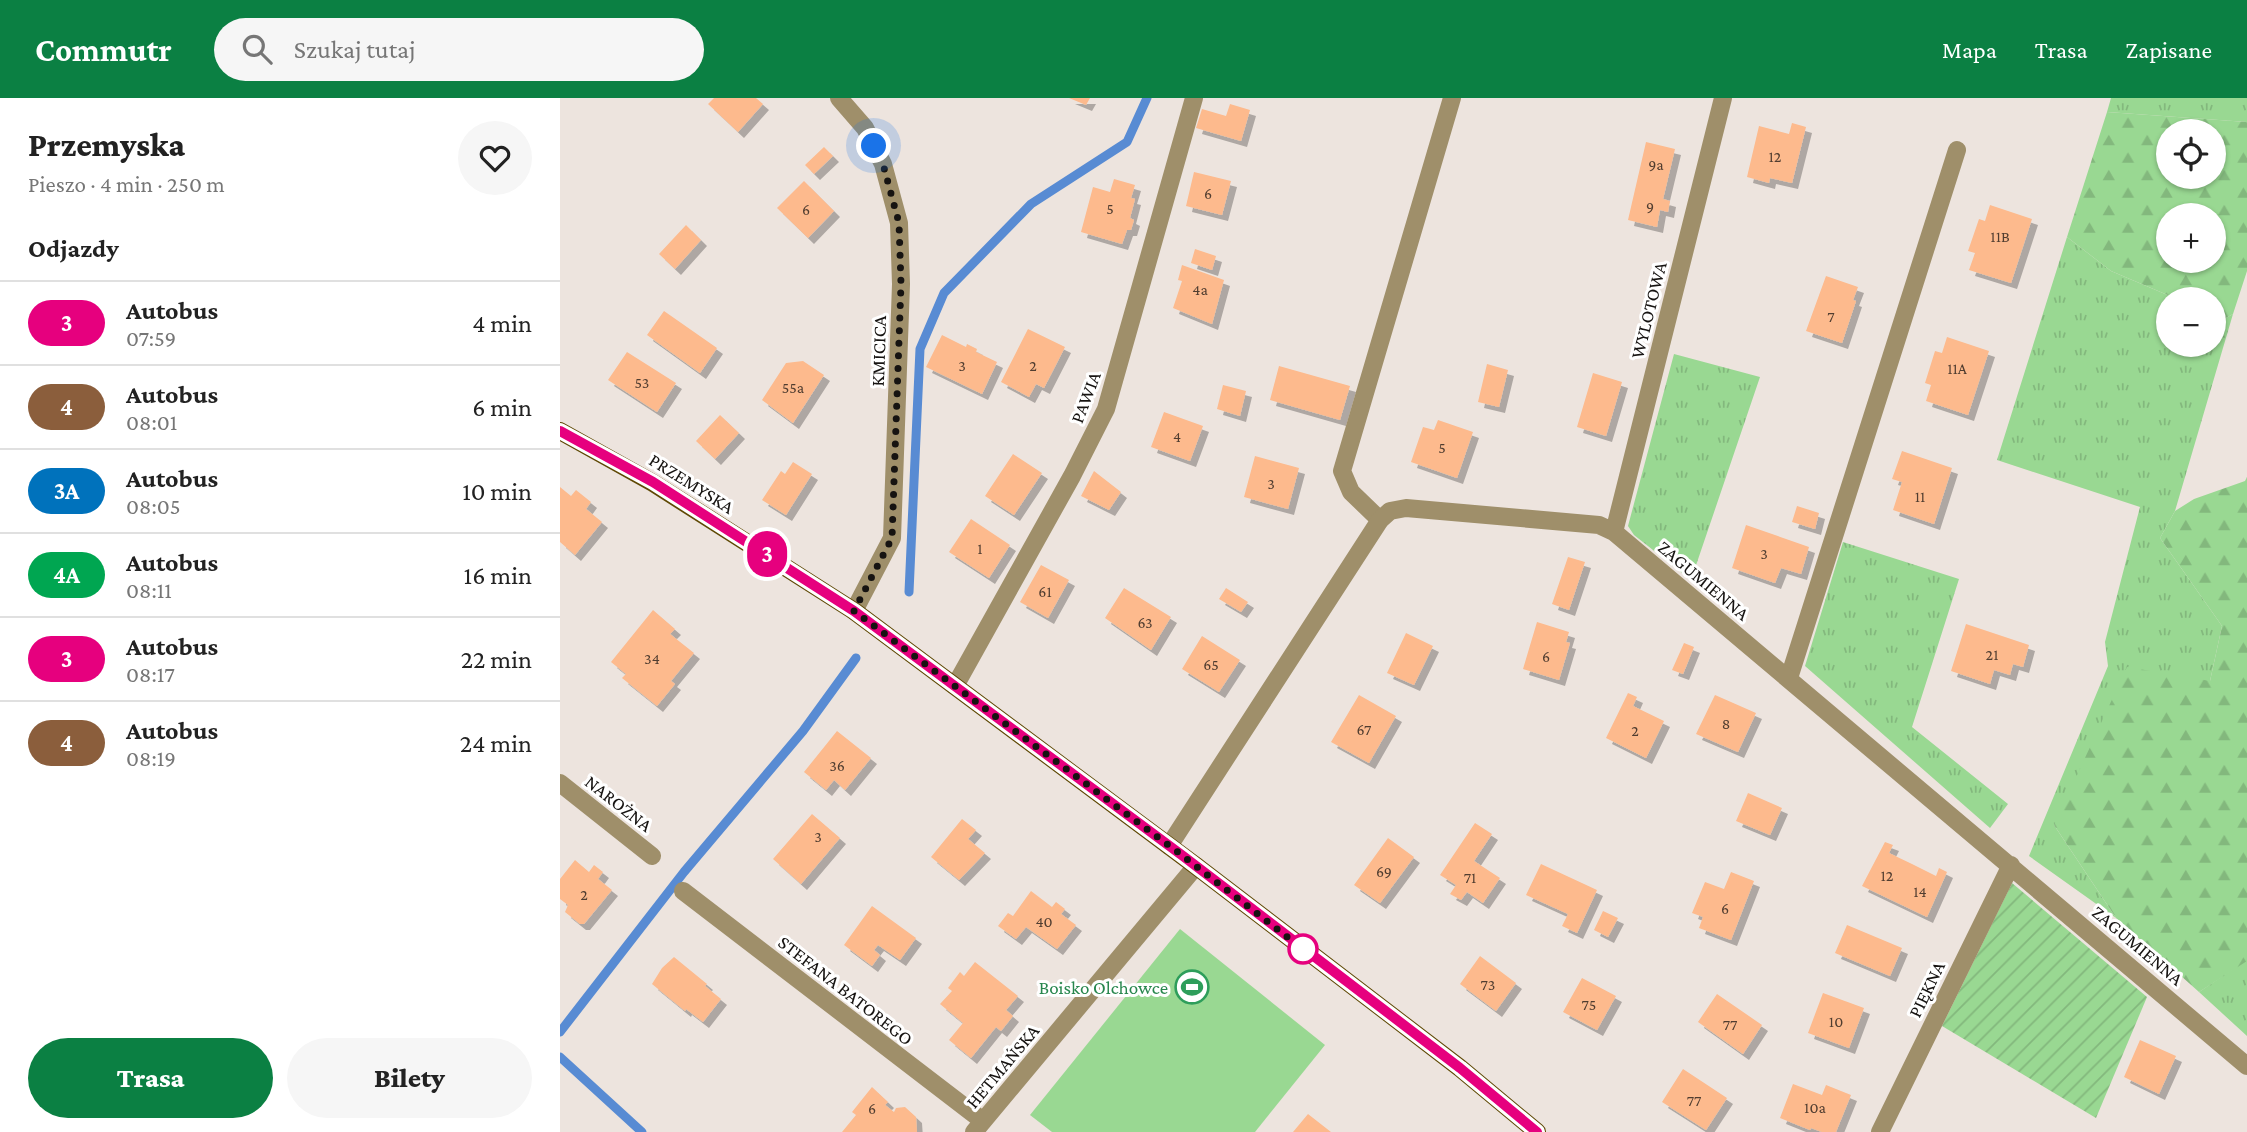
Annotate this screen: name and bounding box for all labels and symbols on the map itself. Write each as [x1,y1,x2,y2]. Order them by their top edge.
your location [856,128,891,163]
house number: 12 [1769,148,1782,165]
house number: 9a [1648,156,1664,173]
house number: 6 [1204,185,1212,202]
house number: 9 [1646,198,1654,215]
house number: 5 [1106,200,1114,217]
house number: 6 [802,201,810,218]
house number: 11B [1990,228,2010,245]
street label: WYLOTOWA [1626,259,1671,361]
house number: 4a [1192,281,1208,298]
house number: 7 [1827,308,1835,325]
street label: KMICICA [867,315,890,387]
house number: 3 [958,357,966,374]
house number: 2 [1029,357,1037,374]
house number: 11A [1947,360,1968,377]
street label: PAWIA [1066,368,1105,426]
house number: 53 [635,374,649,391]
house number: 55a [782,379,805,396]
house number: 4 [1173,428,1181,445]
house number: 5 [1438,439,1446,456]
street label: PRZEMYSKA [645,449,738,518]
house number: 3 [1267,475,1275,492]
house number: 11 [1915,488,1925,505]
line badge: 3 [744,531,790,577]
street label: ZAGUMIENNA [1654,536,1754,625]
house number: 1 [977,540,983,557]
house number: 3 [1760,545,1768,562]
house number: 61 [1038,583,1052,600]
house number: 63 [1137,614,1153,631]
house number: 21 [1986,646,1998,663]
house number: 6 [1542,648,1550,665]
house number: 34 [644,650,660,667]
house number: 65 [1203,656,1219,673]
house number: 8 [1722,715,1730,732]
house number: 67 [1357,721,1372,738]
house number: 2 [1631,722,1639,739]
house number: 36 [829,757,845,774]
street label: NAROŻNA [581,771,657,836]
house number: 3 [814,828,822,845]
house number: 69 [1376,863,1392,880]
house number: 12 [1881,867,1894,884]
house number: 71 [1464,869,1476,886]
house number: 14 [1913,883,1927,900]
house number: 2 [580,886,588,903]
house number: 6 [1721,900,1729,917]
street label: ZAGUMIENNA [2088,901,2188,990]
house number: 40 [1035,913,1053,930]
street label: STEFANA BATOREGO [774,931,917,1049]
unlabelled marker [1288,934,1318,964]
street label: PIĘKNA [1904,958,1949,1021]
sports icon: Boisko Olchowce [1173,968,1211,1006]
house number: 73 [1481,976,1495,993]
place label: Boisko Olchowce [1039,977,1168,998]
house number: 75 [1582,996,1596,1013]
house number: 10 [1829,1013,1843,1030]
house number: 77 [1723,1016,1738,1033]
street label: HETMAŃSKA [961,1020,1043,1112]
house number: 77 [1687,1092,1702,1109]
house number: 10a [1804,1099,1826,1116]
house number: 6 [868,1100,876,1117]

